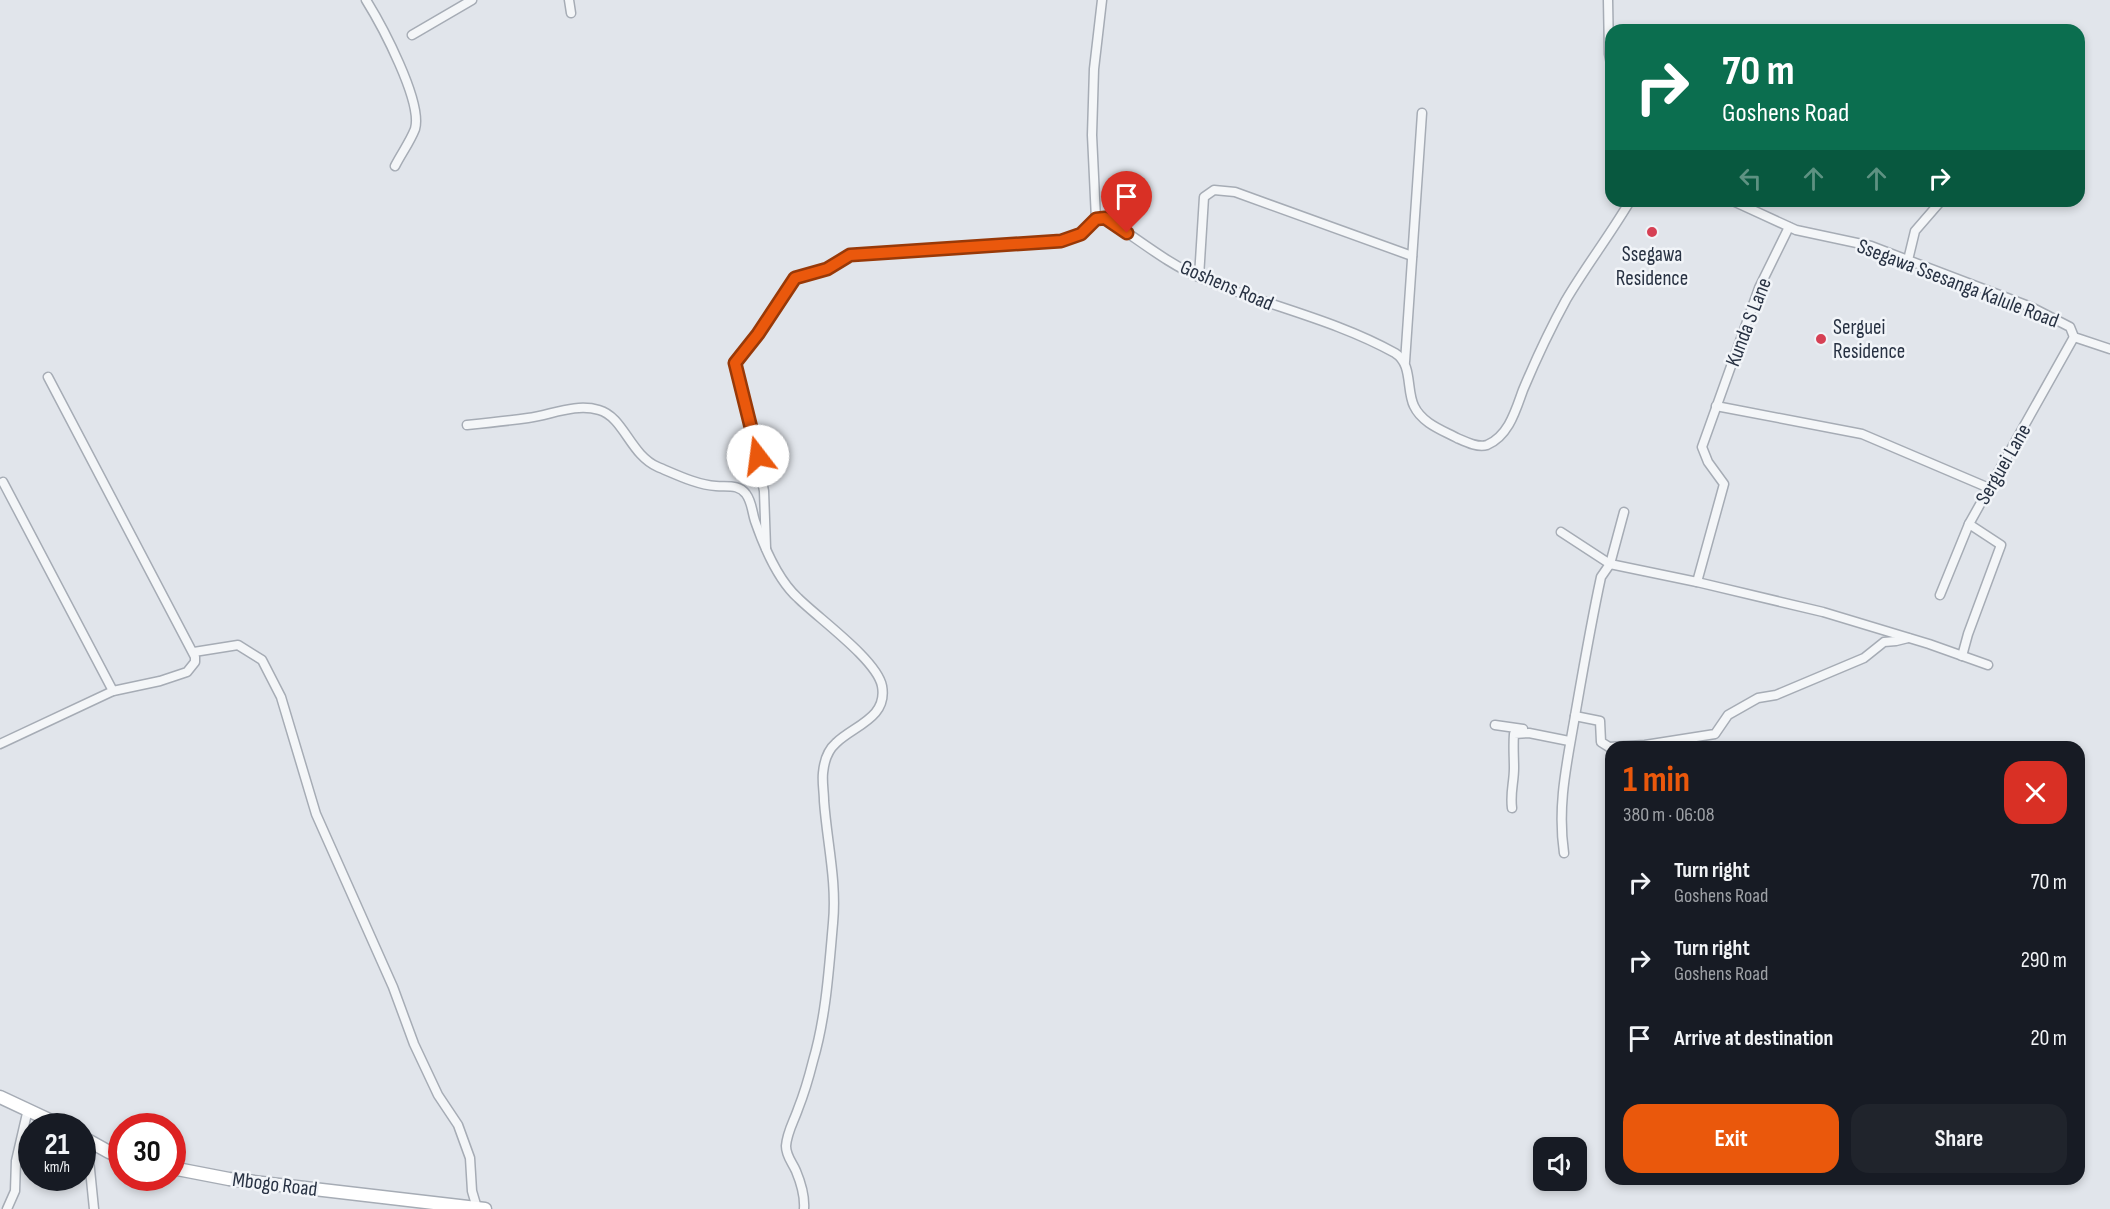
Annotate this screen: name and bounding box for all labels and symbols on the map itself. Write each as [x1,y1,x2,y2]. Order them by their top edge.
pin [1101,171,1152,233]
marker: Ssegawa Residence [1645,225,1659,239]
street label: Ssegawa Ssesanga Kalule Road [1854,233,2062,333]
place label: Ssegawa Residence [1616,242,1688,291]
street label: Goshens Road [1176,255,1277,316]
street label: Kunda S Lane [1720,274,1777,370]
place label: Serguei Residence [1833,315,1905,364]
marker: Serguei Residence [1814,332,1828,346]
street label: Serguei Lane [1970,419,2037,509]
position arrow [726,424,790,488]
speed limit sign: 30 [108,1113,186,1191]
street label: Mbogo Road [231,1167,319,1202]

